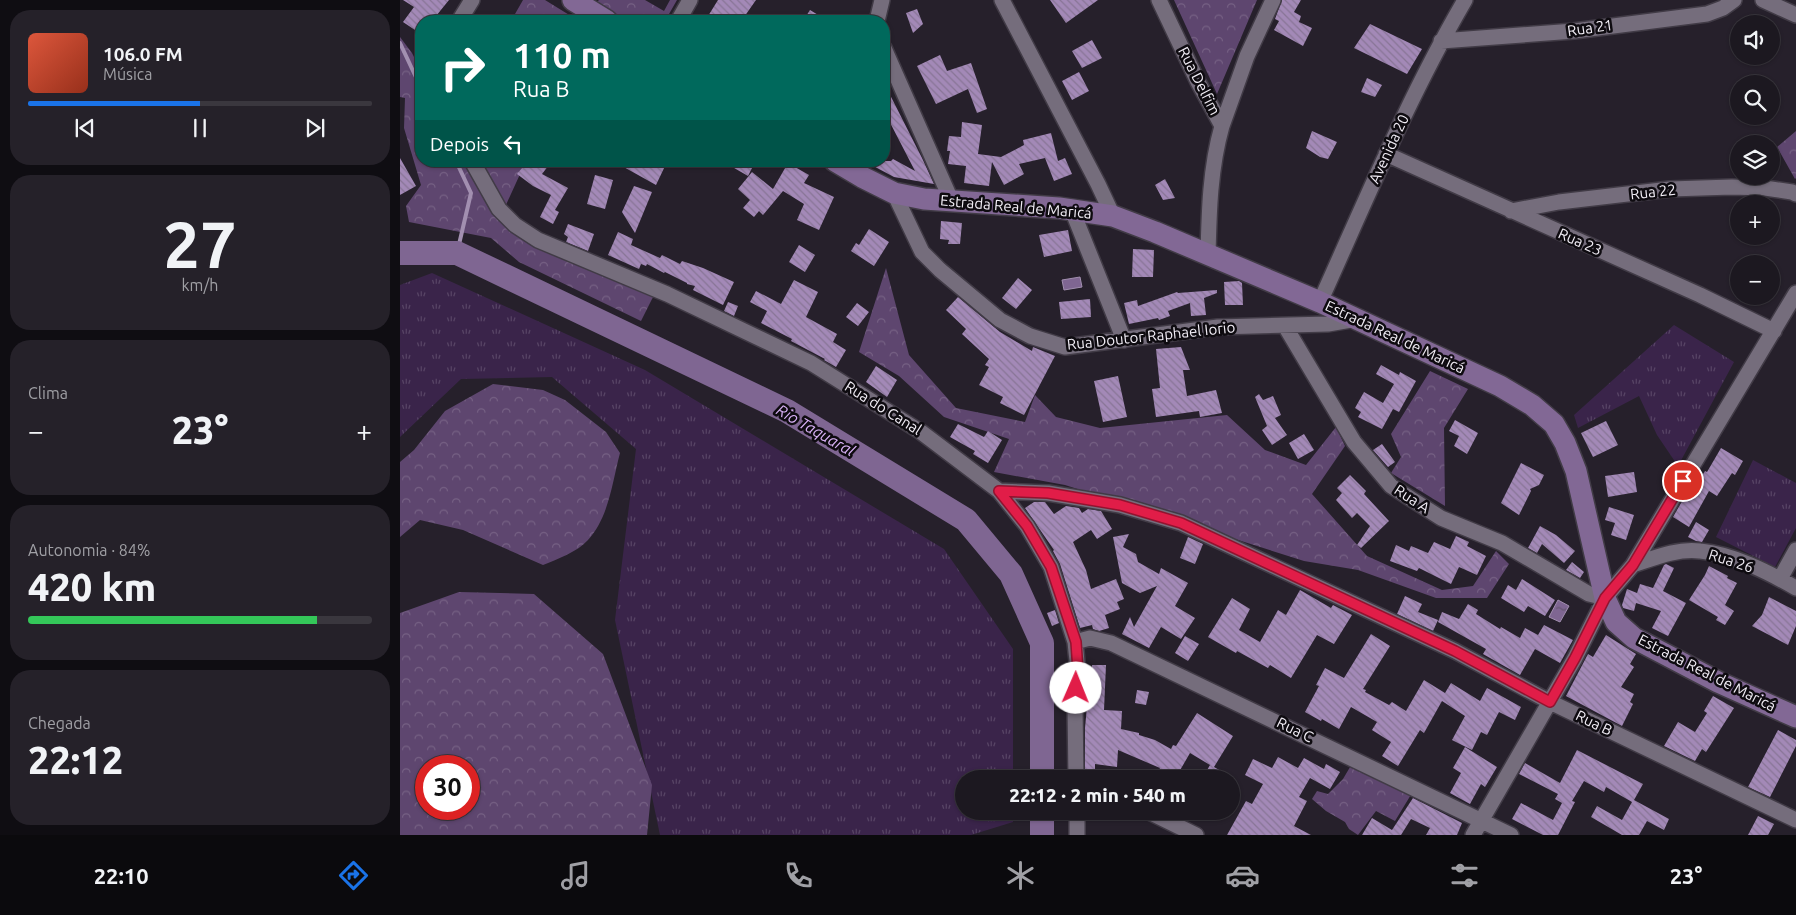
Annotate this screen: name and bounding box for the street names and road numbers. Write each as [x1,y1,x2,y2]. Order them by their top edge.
street label: Rua 21 [1566,16,1614,39]
street label: Rua Delfim [1175,44,1224,118]
street label: Avenida 20 [1365,112,1412,186]
street label: Rua 22 [1629,181,1677,202]
street label: Estrada Real de Maricá [940,191,1092,222]
street label: Rua 23 [1556,224,1605,259]
street label: Estrada Real de Maricá [1323,297,1468,376]
street label: Rua Doutor Raphael Iorio [1066,318,1236,353]
street label: Rua do Canal [842,377,925,438]
street label: Rua A [1391,481,1433,516]
street label: Rua 26 [1707,545,1756,576]
street label: Estrada Real de Maricá [1636,630,1779,715]
street label: Rua B [1573,706,1615,739]
street label: Rua C [1274,714,1316,746]

